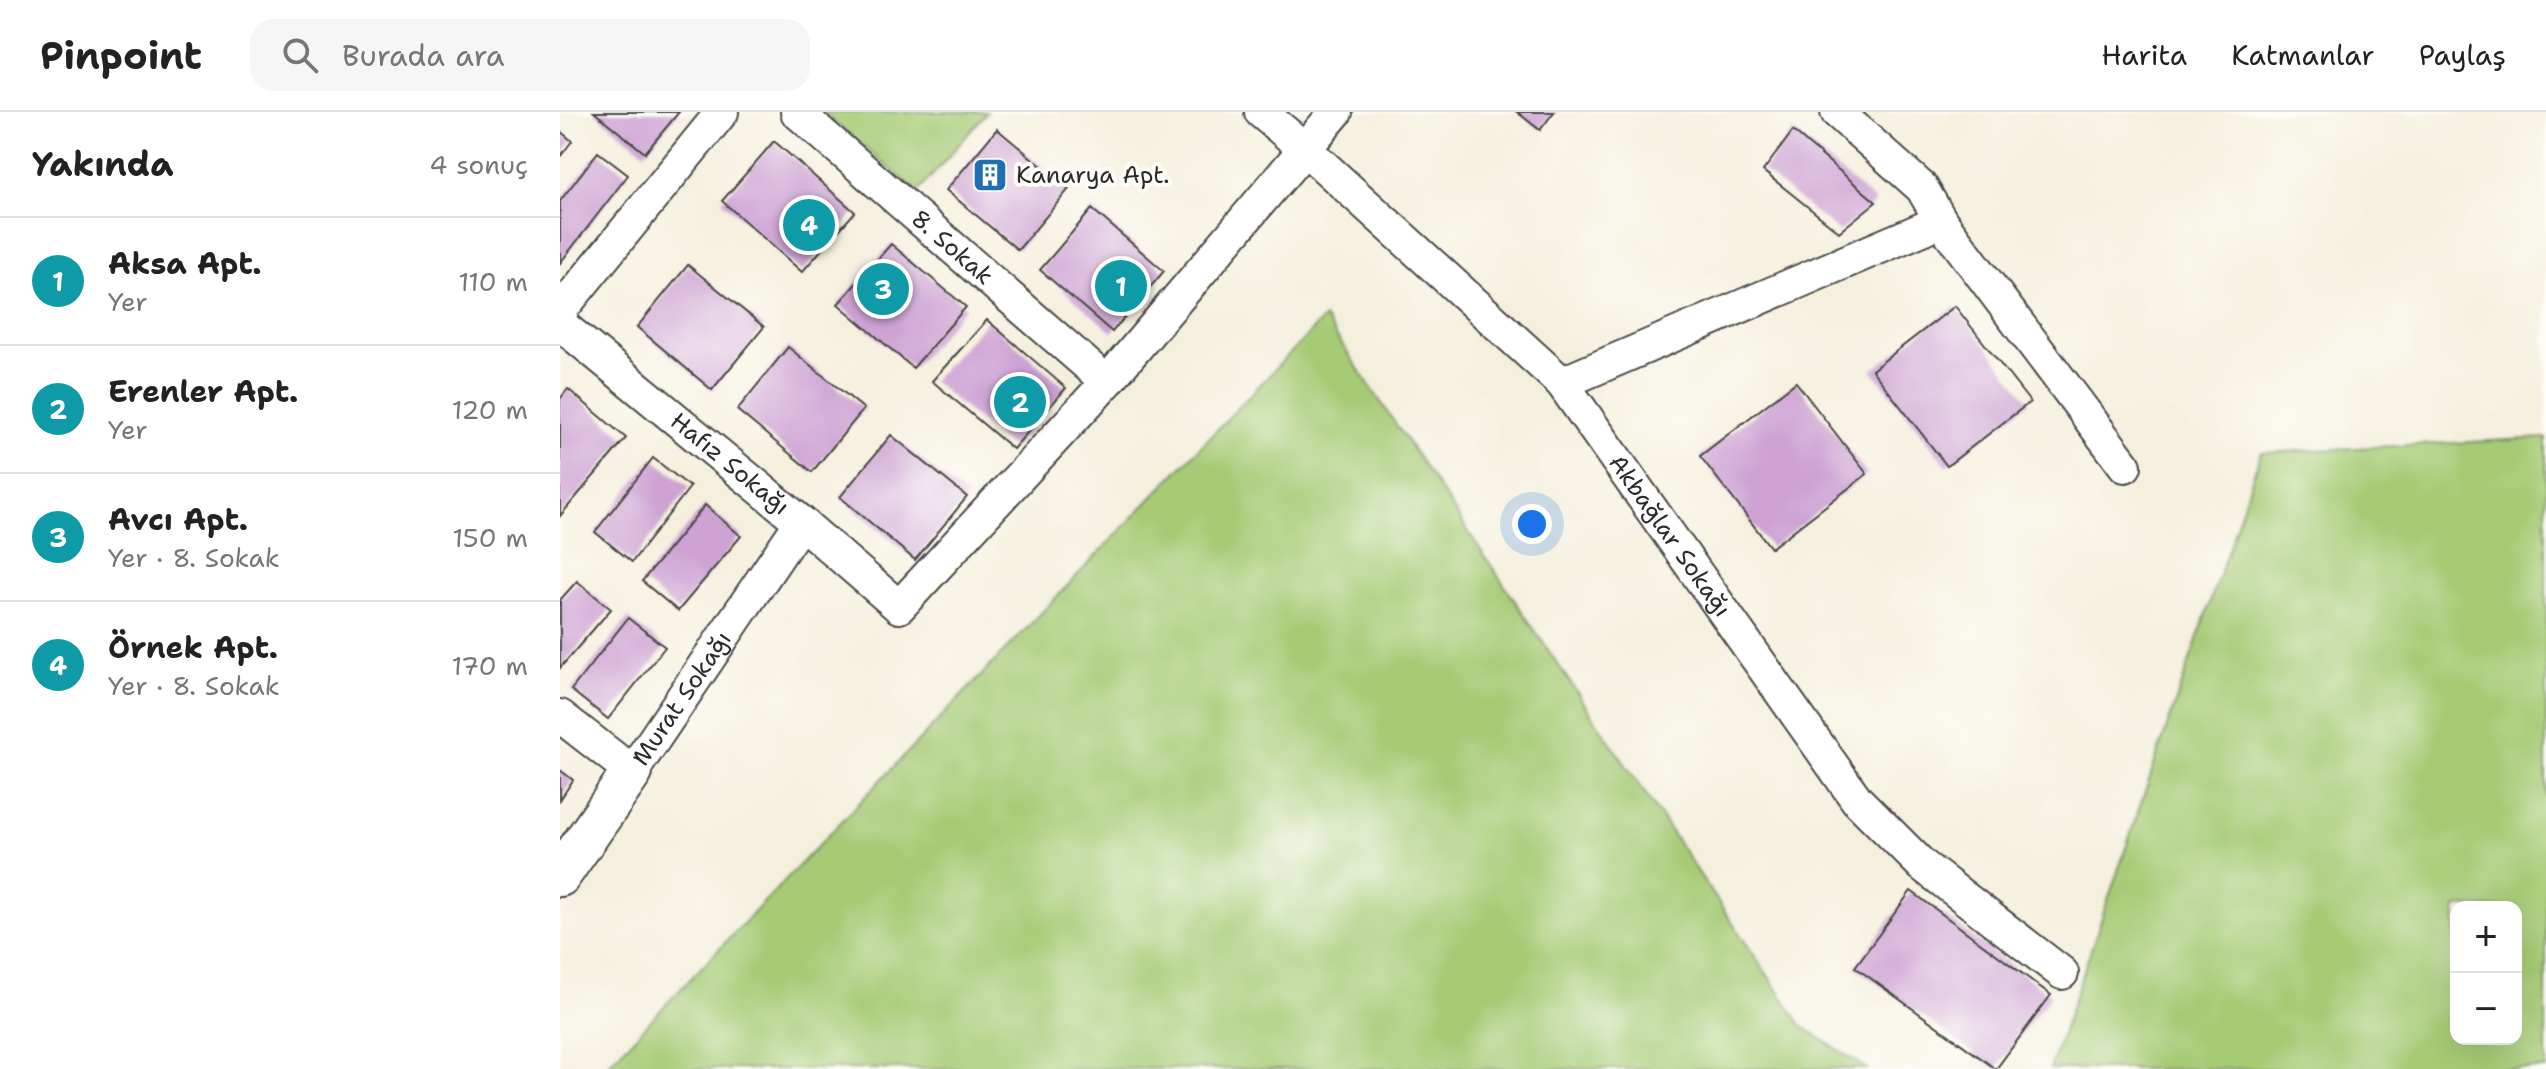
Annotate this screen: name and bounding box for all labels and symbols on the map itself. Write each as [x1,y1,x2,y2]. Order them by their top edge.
building icon: Kanarya Apt. [971,156,1009,194]
place label: Kanarya Apt. [1016,159,1169,191]
pin: 4 [783,195,835,255]
street label: 8. Sokak [905,203,1000,292]
pin: 1 [1095,256,1147,316]
pin: 3 [857,259,909,319]
pin: 2 [994,372,1046,432]
street label: Hafız Sokağı [664,405,796,522]
street label: Akbağlar Sokağı [1602,448,1738,623]
your location [1512,504,1552,544]
street label: Murat Sokağı [625,625,739,772]

